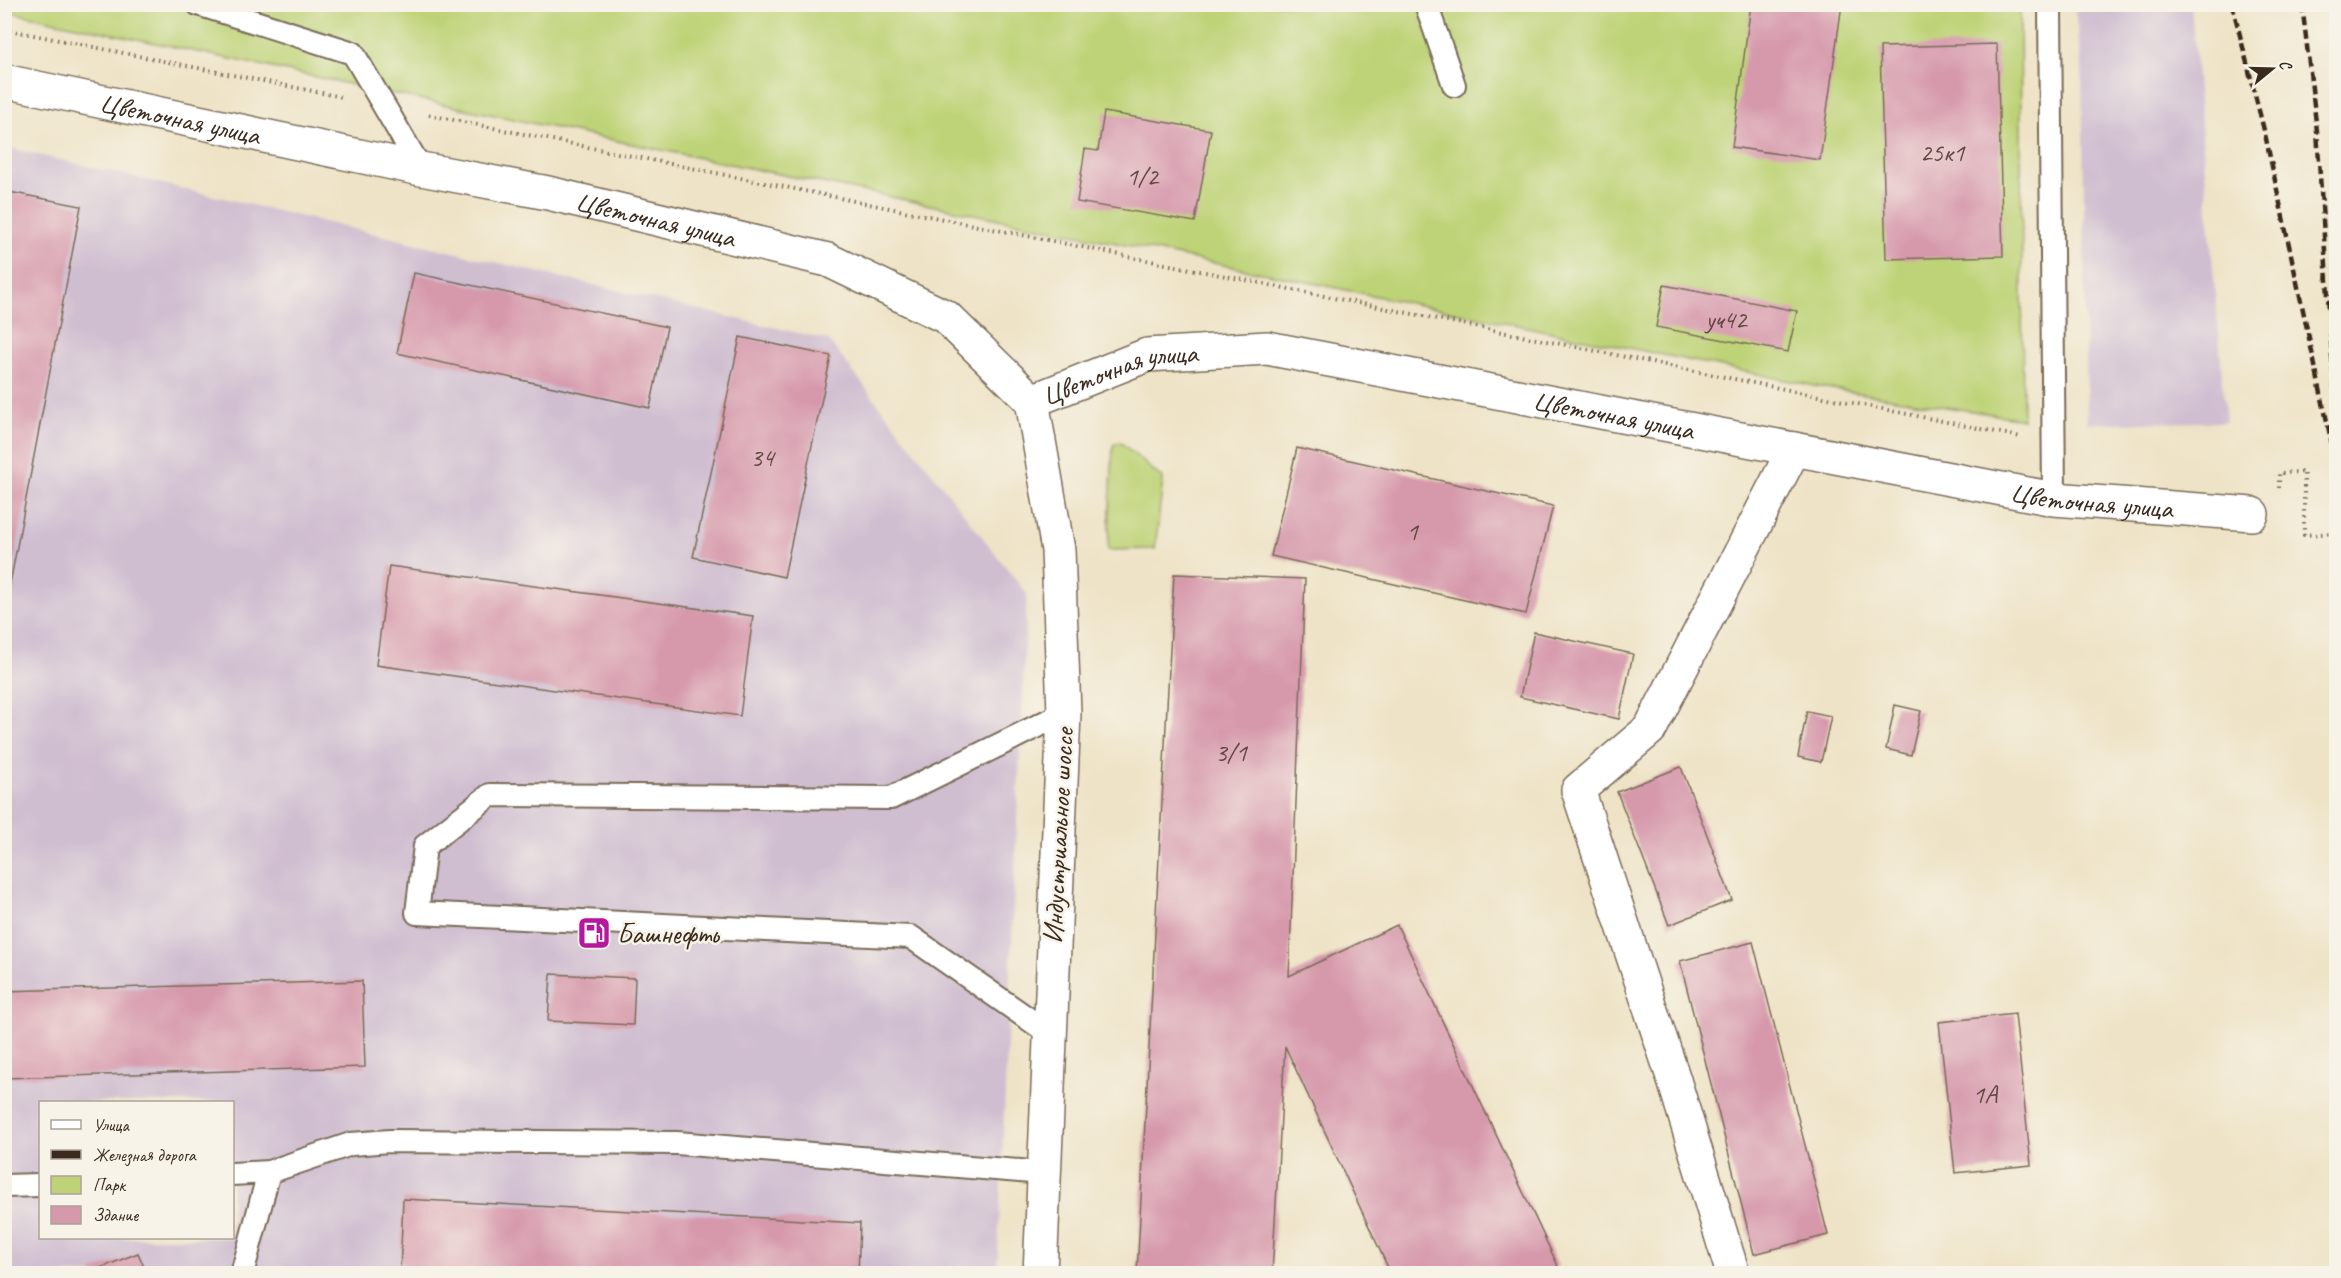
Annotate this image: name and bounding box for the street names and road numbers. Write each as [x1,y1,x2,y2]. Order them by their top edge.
street label: Цветочная улица [97,84,265,152]
street label: Цветочная улица [572,183,741,255]
street label: Цветочная улица [1036,334,1200,413]
street label: Цветочная улица [1530,382,1699,447]
street label: Цветочная улица [2008,474,2176,526]
street label: Индустриальное шоссе [1035,725,1081,945]

